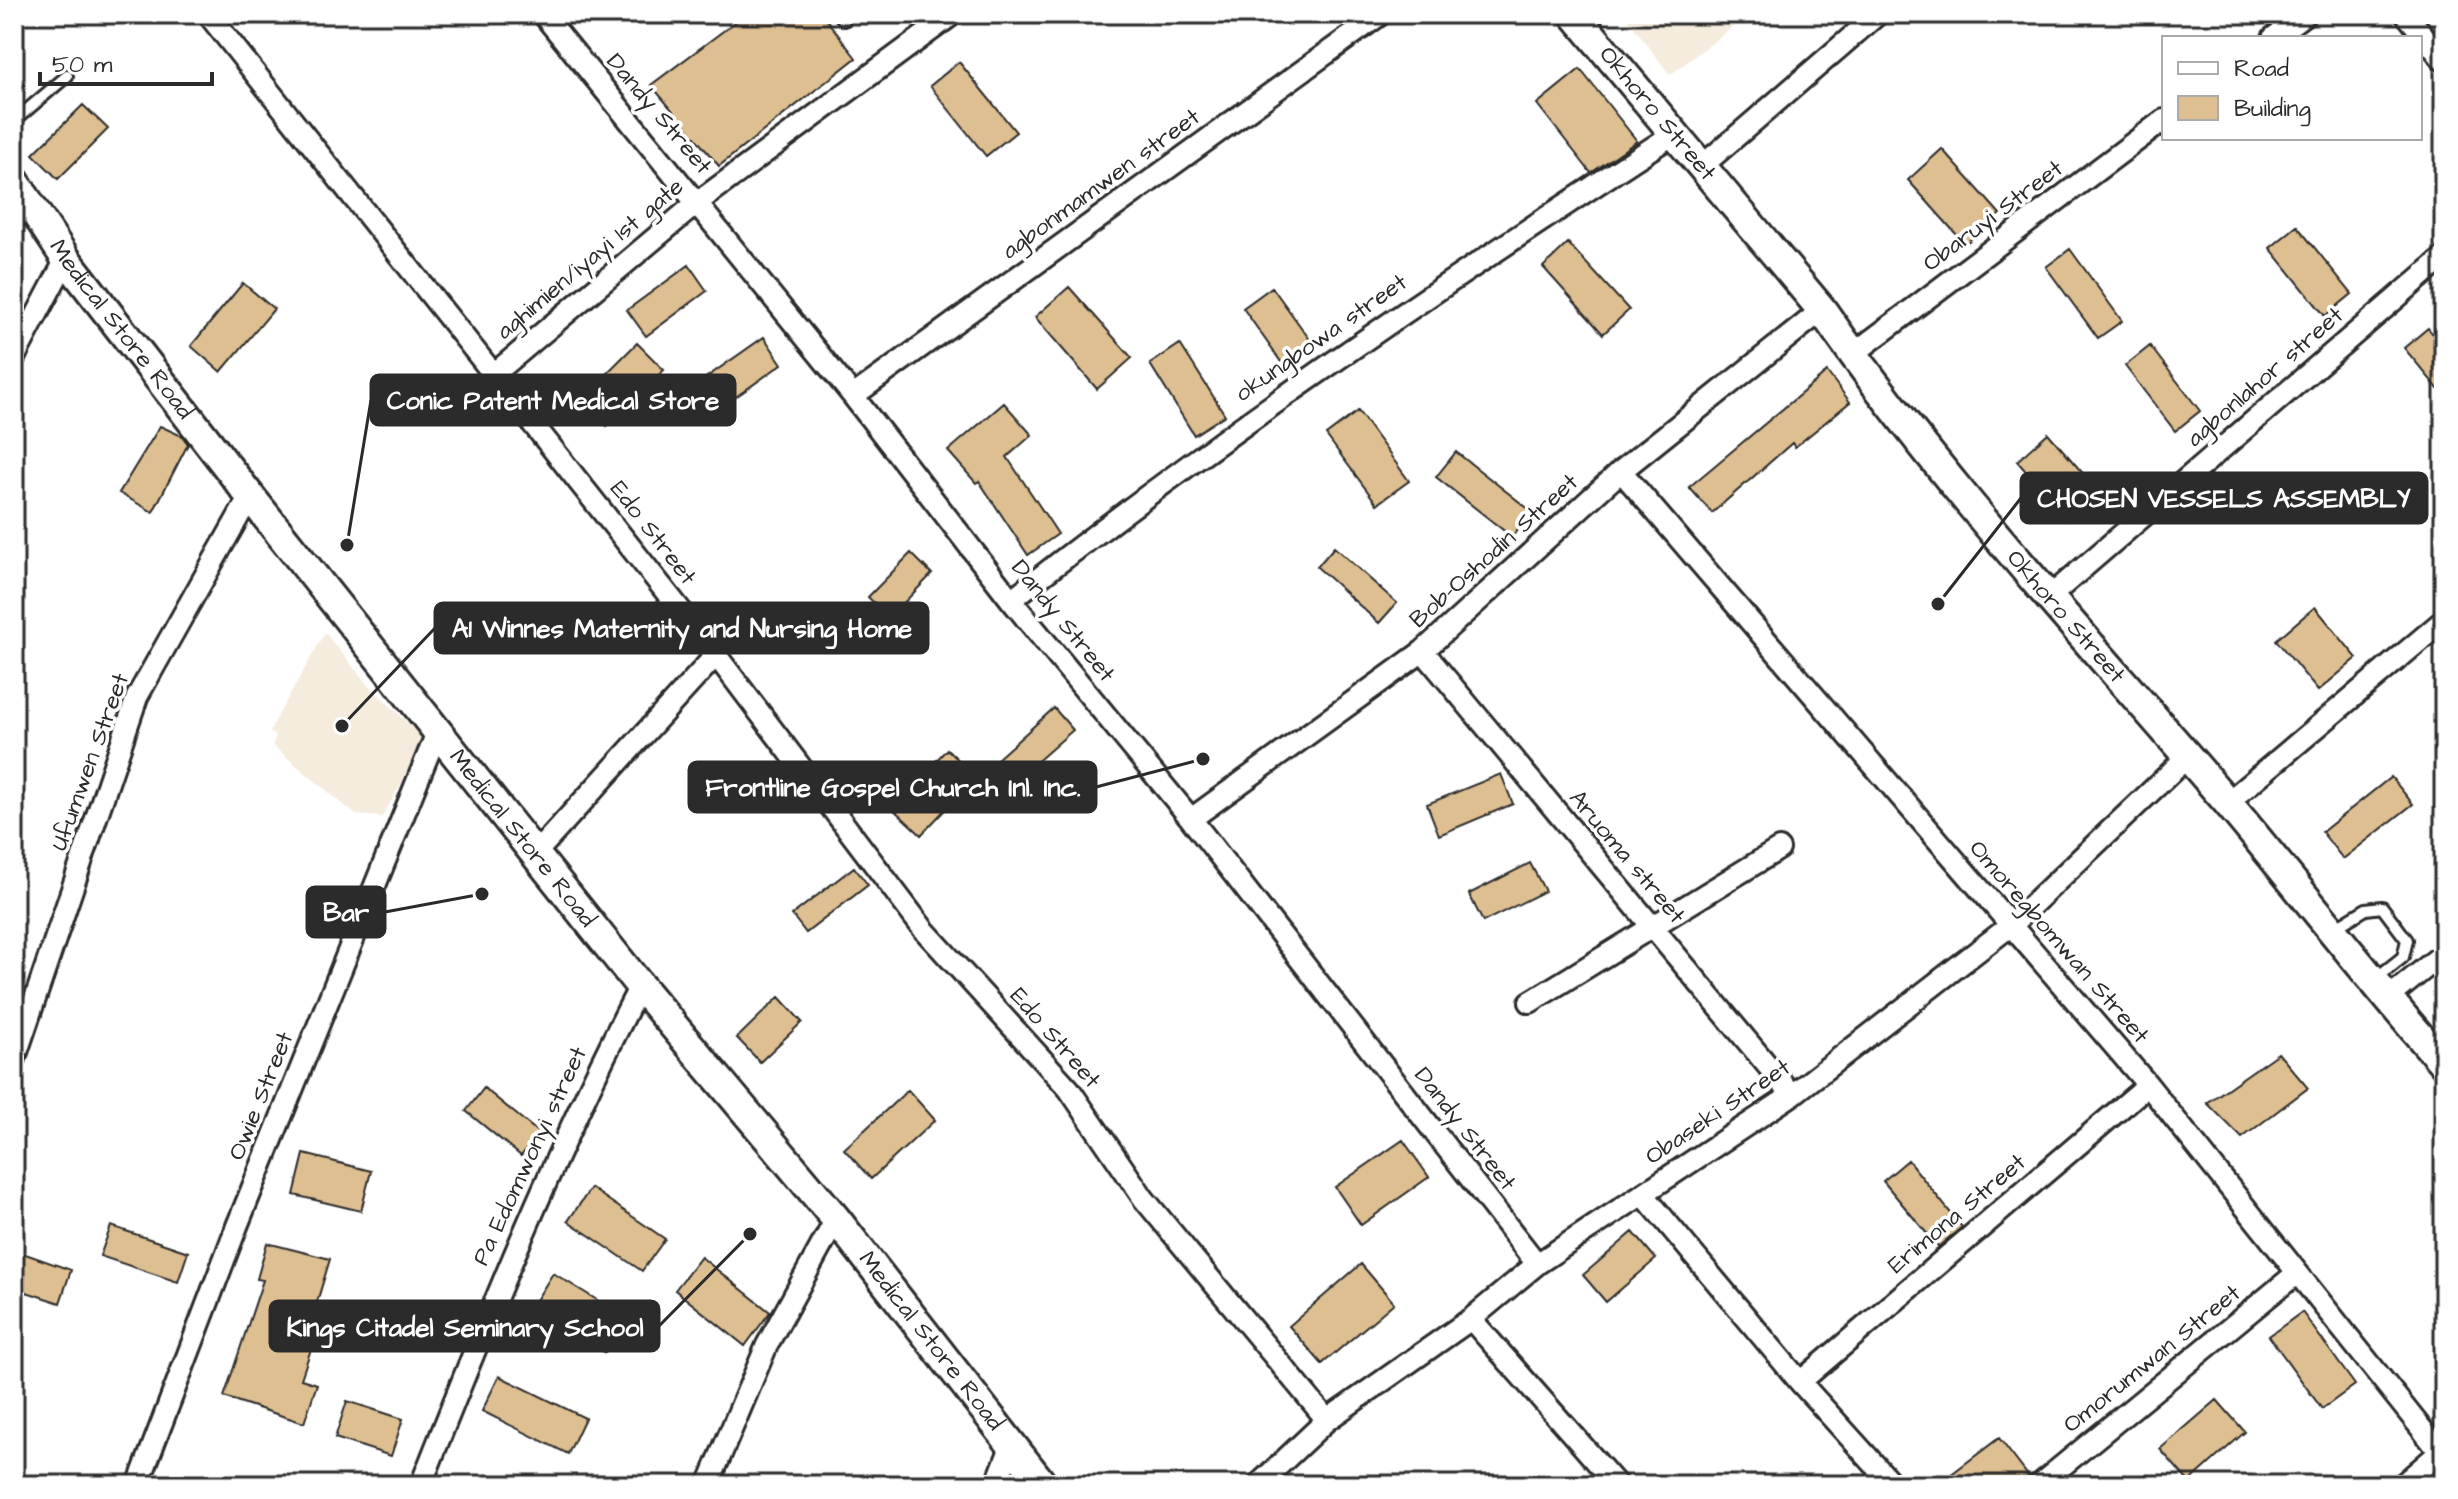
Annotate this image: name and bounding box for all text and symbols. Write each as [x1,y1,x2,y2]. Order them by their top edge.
scale bar [40,36,212,86]
legend [2162,36,2422,140]
street label: Okhoro Street [1591,39,1724,189]
street label: Dandy Street [597,46,720,183]
text: 50 m [52,48,113,82]
text: Road [2234,52,2289,86]
text: Building [2234,92,2311,127]
street label: agbonmamwen street [995,100,1208,268]
street label: Obaruyi Street [1916,152,2071,281]
street label: aghimien/iyayi 1st gate [489,170,692,348]
street label: Medical Store Road [41,233,201,427]
street label: okungbowa street [1228,265,1415,411]
street label: agbonlahor street [2179,299,2352,456]
callout: Conic Patent Medical Store [371,375,735,425]
text: Conic Patent Medical Store [387,383,719,419]
street label: Bob-Oshodin Street [1402,466,1586,636]
callout: CHOSEN VESSELS ASSEMBLY [2021,473,2427,523]
street label: Edo Street [602,474,705,592]
text: CHOSEN VESSELS ASSEMBLY [2037,481,2411,517]
street label: Okhoro Street [1998,542,2133,691]
street label: Dandy Street [1002,552,1123,690]
callout: A1 Winnes Maternity and Nursing Home [435,603,928,653]
text: A1 Winnes Maternity and Nursing Home [452,611,912,650]
street label: Ufumwen Street [42,668,138,856]
street label: Medical Store Road [441,742,604,935]
callout: Frontline Gospel Church Inl. Inc. [689,762,1096,812]
text: Frontline Gospel Church Inl. Inc. [705,770,1081,806]
street label: Aruoma street [1561,783,1693,932]
street label: Omoregbomwan Street [1960,833,2157,1052]
callout: Bar [307,887,385,937]
text: Bar [323,895,370,931]
street label: Edo Street [1002,980,1109,1096]
street label: Owie Street [220,1026,302,1165]
street label: Pa Edomwonyi street [464,1041,597,1271]
street label: Obaseki Street [1639,1051,1798,1173]
street label: Dandy Street [1405,1060,1524,1199]
street label: Erimona Street [1881,1146,2034,1282]
street label: Medical Store Road [850,1244,1012,1438]
street label: Omorumwan Street [2056,1276,2248,1441]
callout: Kings Citadel Seminary School [270,1301,659,1351]
text: Kings Citadel Seminary School [286,1310,644,1349]

